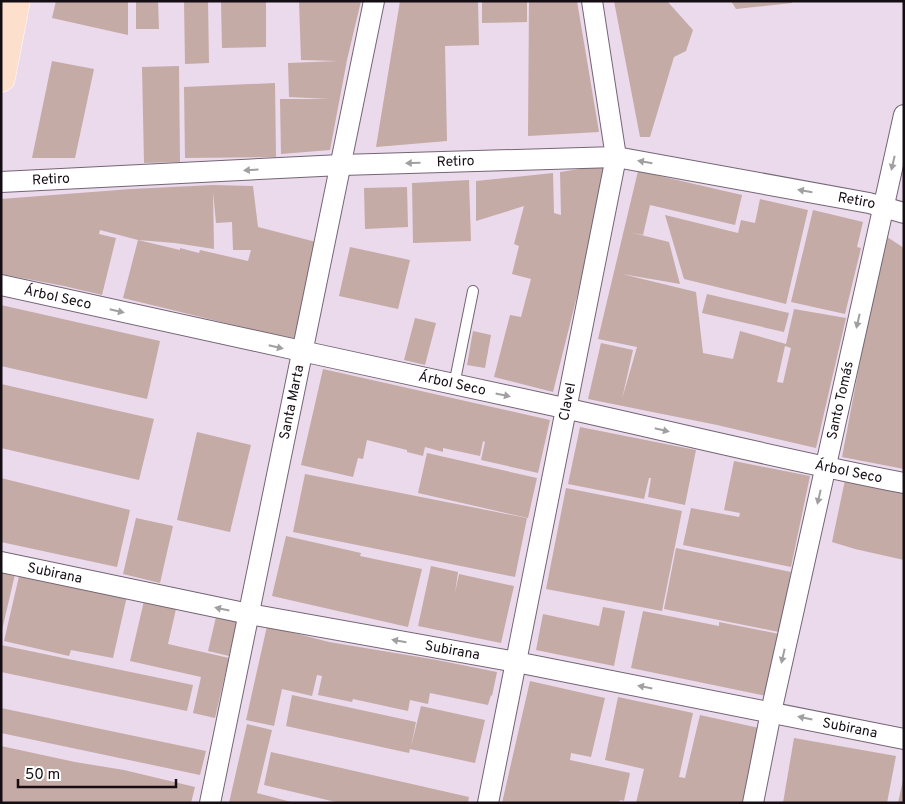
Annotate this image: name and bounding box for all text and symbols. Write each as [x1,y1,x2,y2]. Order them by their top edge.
street label: Retiro [436,153,475,171]
one-way arrow [889,155,897,170]
one-way arrow [637,158,653,166]
one-way arrow [405,159,421,167]
one-way arrow [243,166,259,174]
street label: Retiro [32,170,70,189]
one-way arrow [797,187,813,195]
street label: Retiro [836,189,878,213]
street label: Árbol Seco [22,281,93,313]
one-way arrow [110,307,125,315]
one-way arrow [854,314,862,329]
one-way arrow [268,343,283,351]
street label: Santo Tomás [823,360,857,441]
street label: Santa Marta [276,363,308,441]
street label: Árbol Seco [417,367,488,399]
street label: Clavel [555,381,580,422]
one-way arrow [496,391,511,399]
one-way arrow [654,426,669,434]
street label: Árbol Seco [813,455,884,487]
one-way arrow [815,490,823,505]
street label: Subirana [26,559,84,587]
one-way arrow [214,604,230,612]
one-way arrow [391,637,407,645]
street label: Subirana [423,637,481,664]
one-way arrow [779,648,787,663]
one-way arrow [638,683,653,691]
one-way arrow [796,714,812,722]
street label: Subirana [821,714,879,742]
scale bar [18,756,175,788]
text: 50 m [25,766,60,785]

